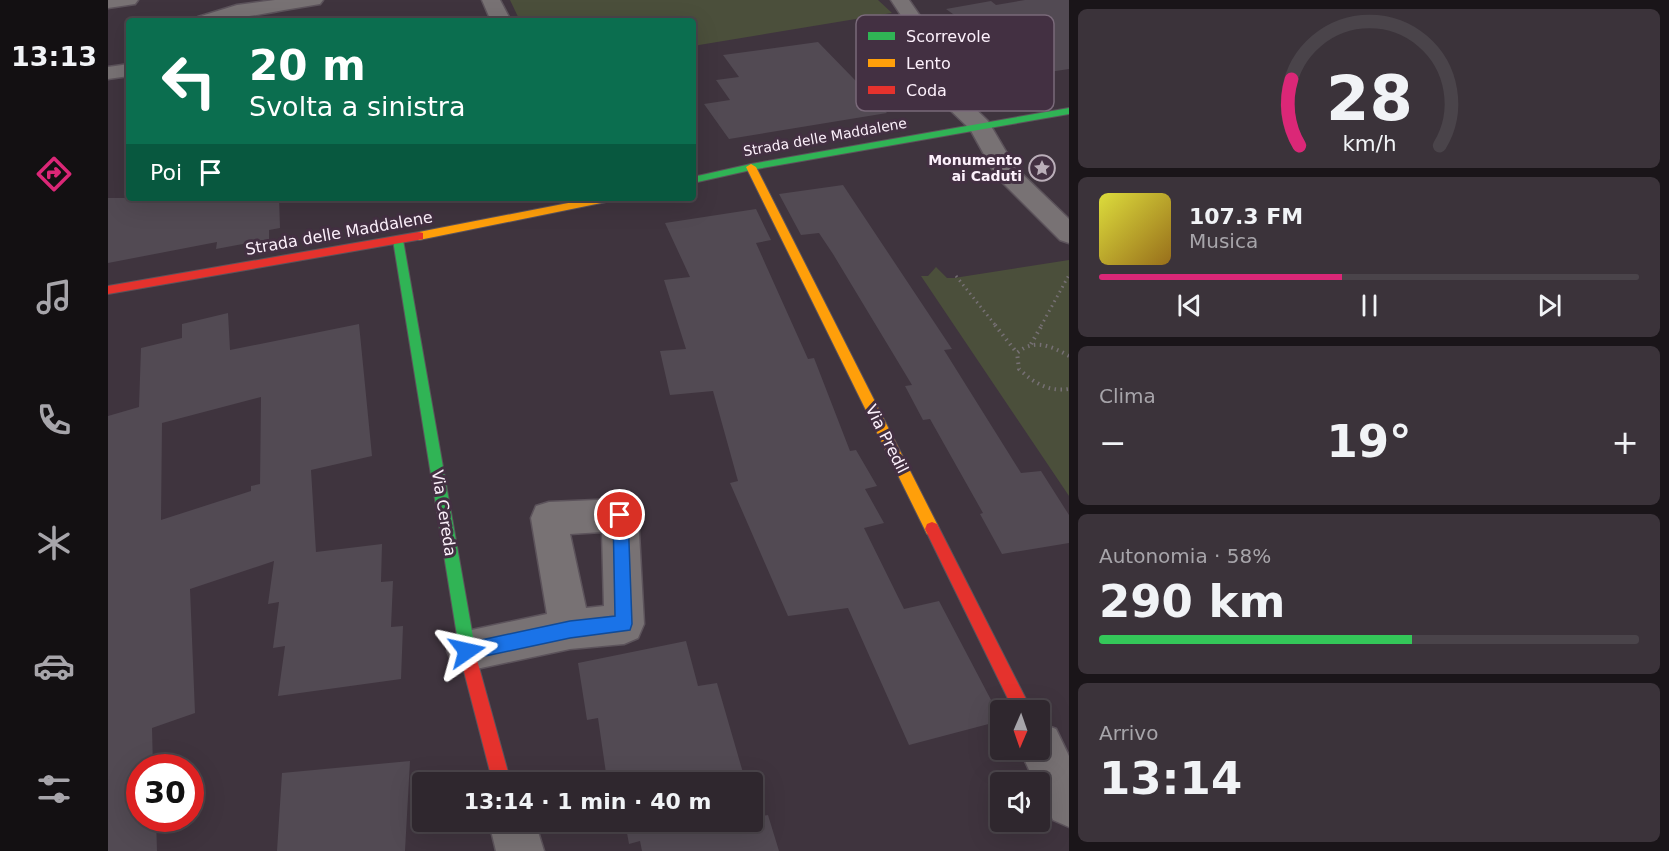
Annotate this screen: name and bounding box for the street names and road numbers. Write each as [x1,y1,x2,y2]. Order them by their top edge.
street label: Strada delle Maddalene [742,115,908,159]
street label: Strada delle Maddalene [244,207,434,259]
street label: Via Predil [862,402,912,476]
street label: Via Cereda [428,469,460,557]

